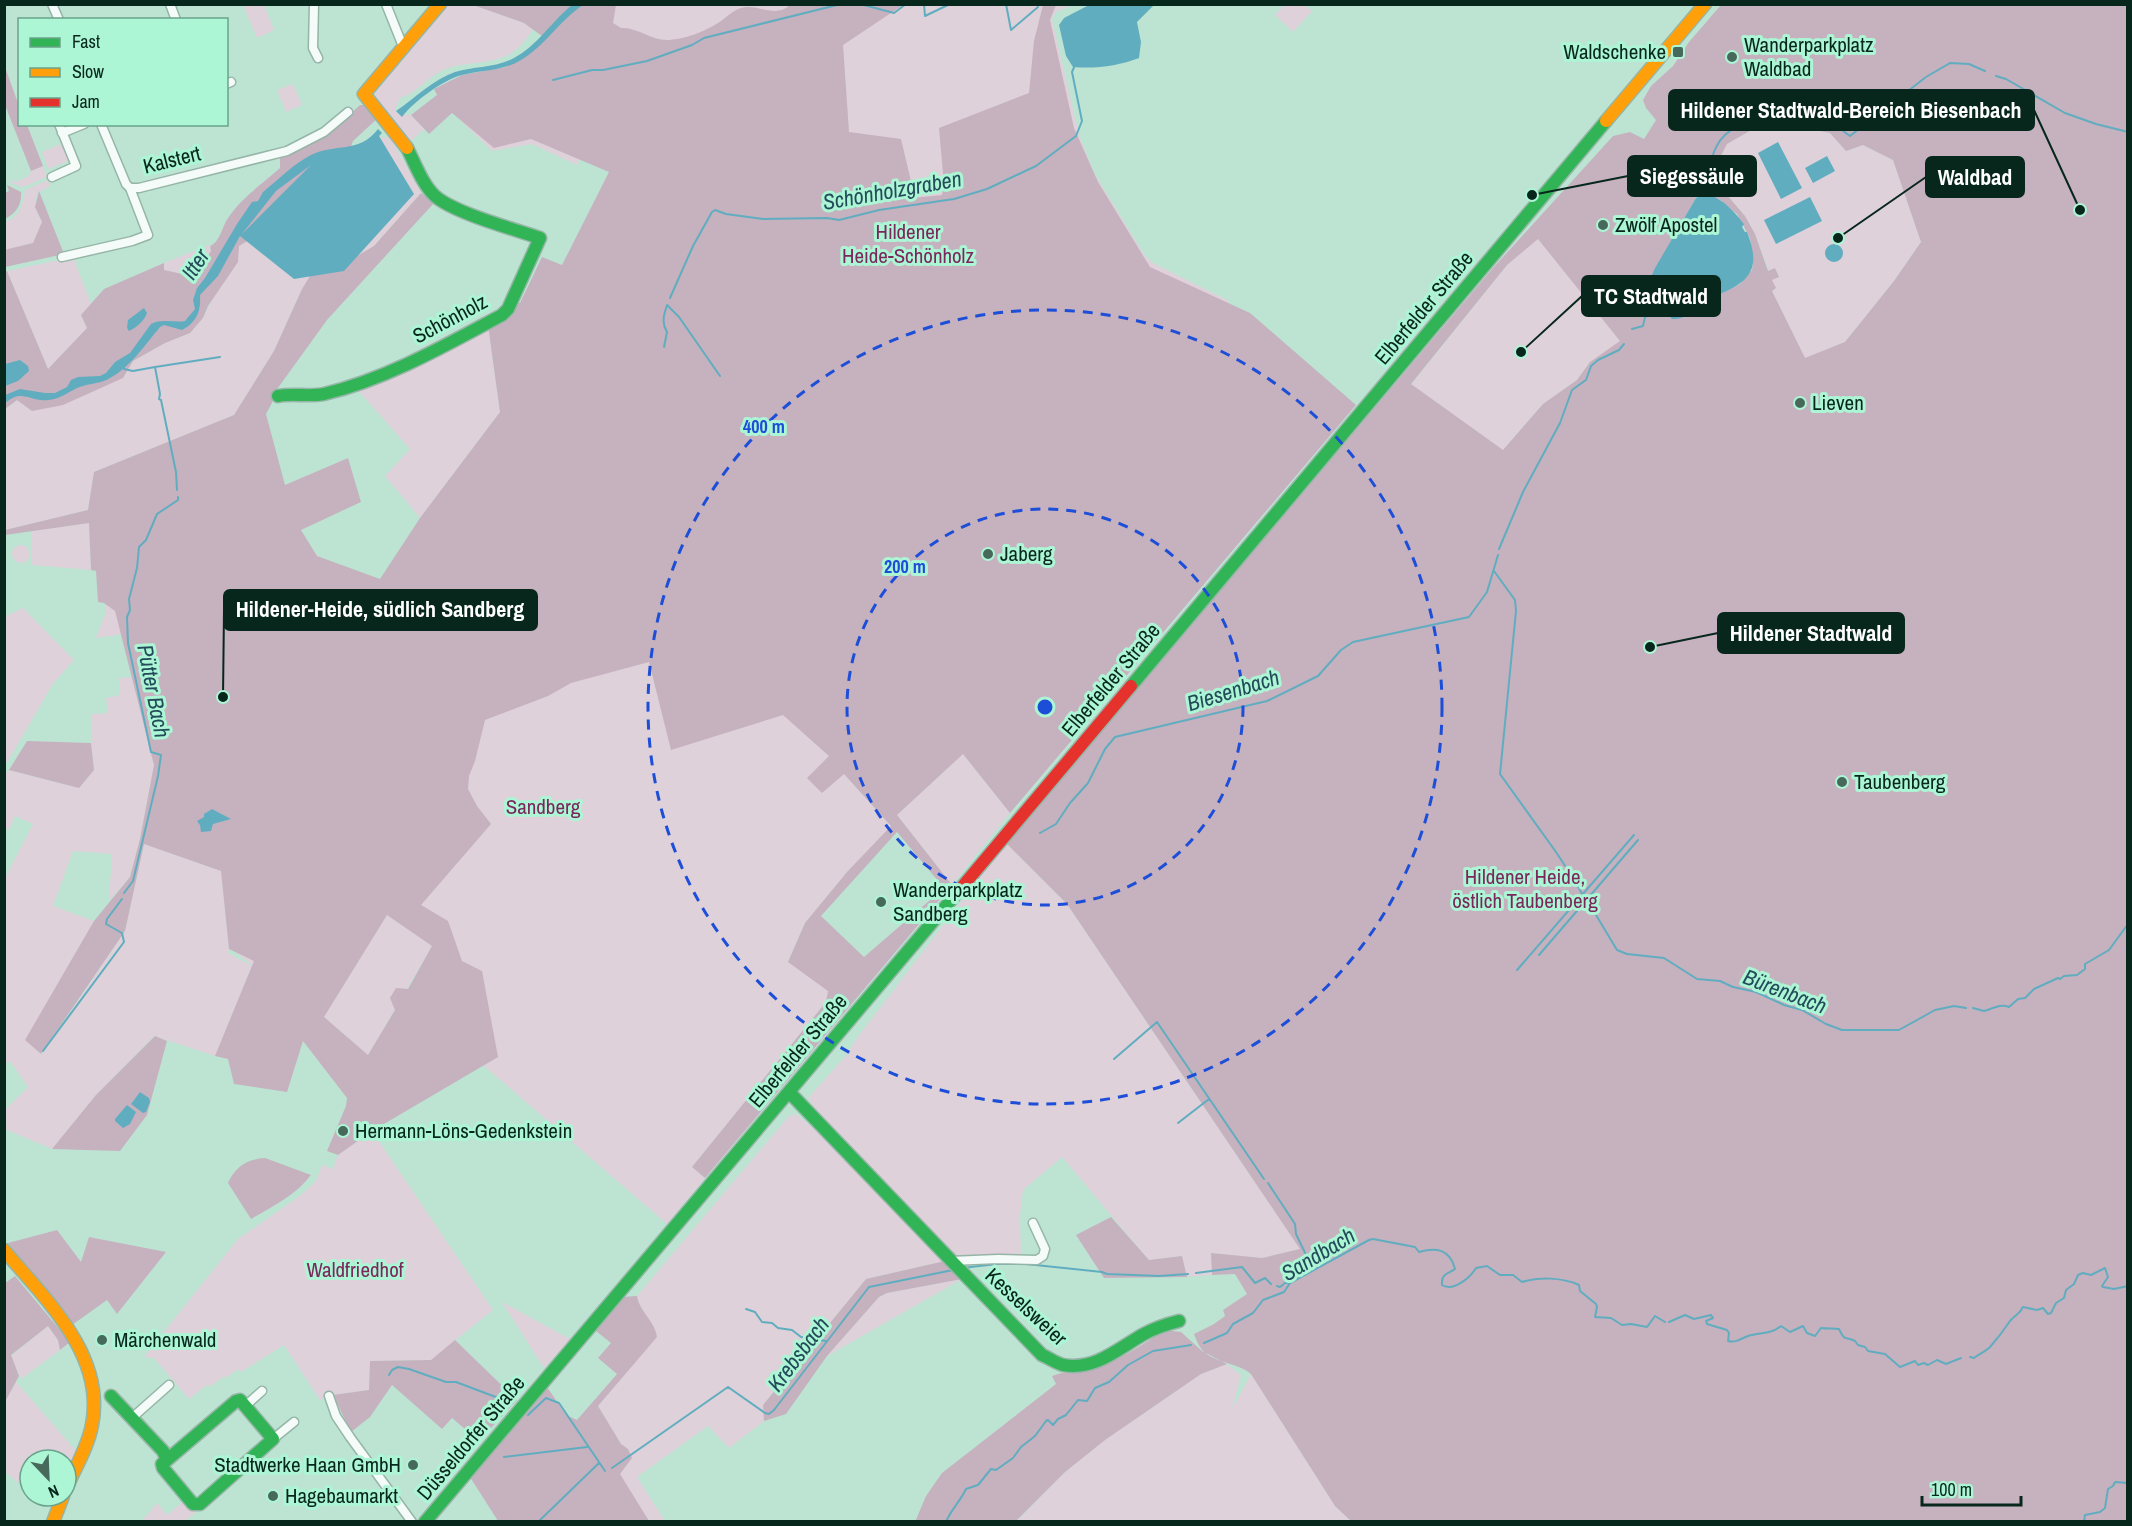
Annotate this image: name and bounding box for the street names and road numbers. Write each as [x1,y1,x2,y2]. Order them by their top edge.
street label: Kalstert [140,138,204,181]
street label: Elberfelder Straße [1368,245,1480,371]
street label: Schönholz [407,287,492,350]
street label: Elberfelder Straße [1055,617,1167,743]
street label: Elberfelder Straße [742,988,854,1114]
street label: Kesselsweier [979,1261,1074,1352]
street label: Düsseldorfer Straße [410,1369,531,1506]

